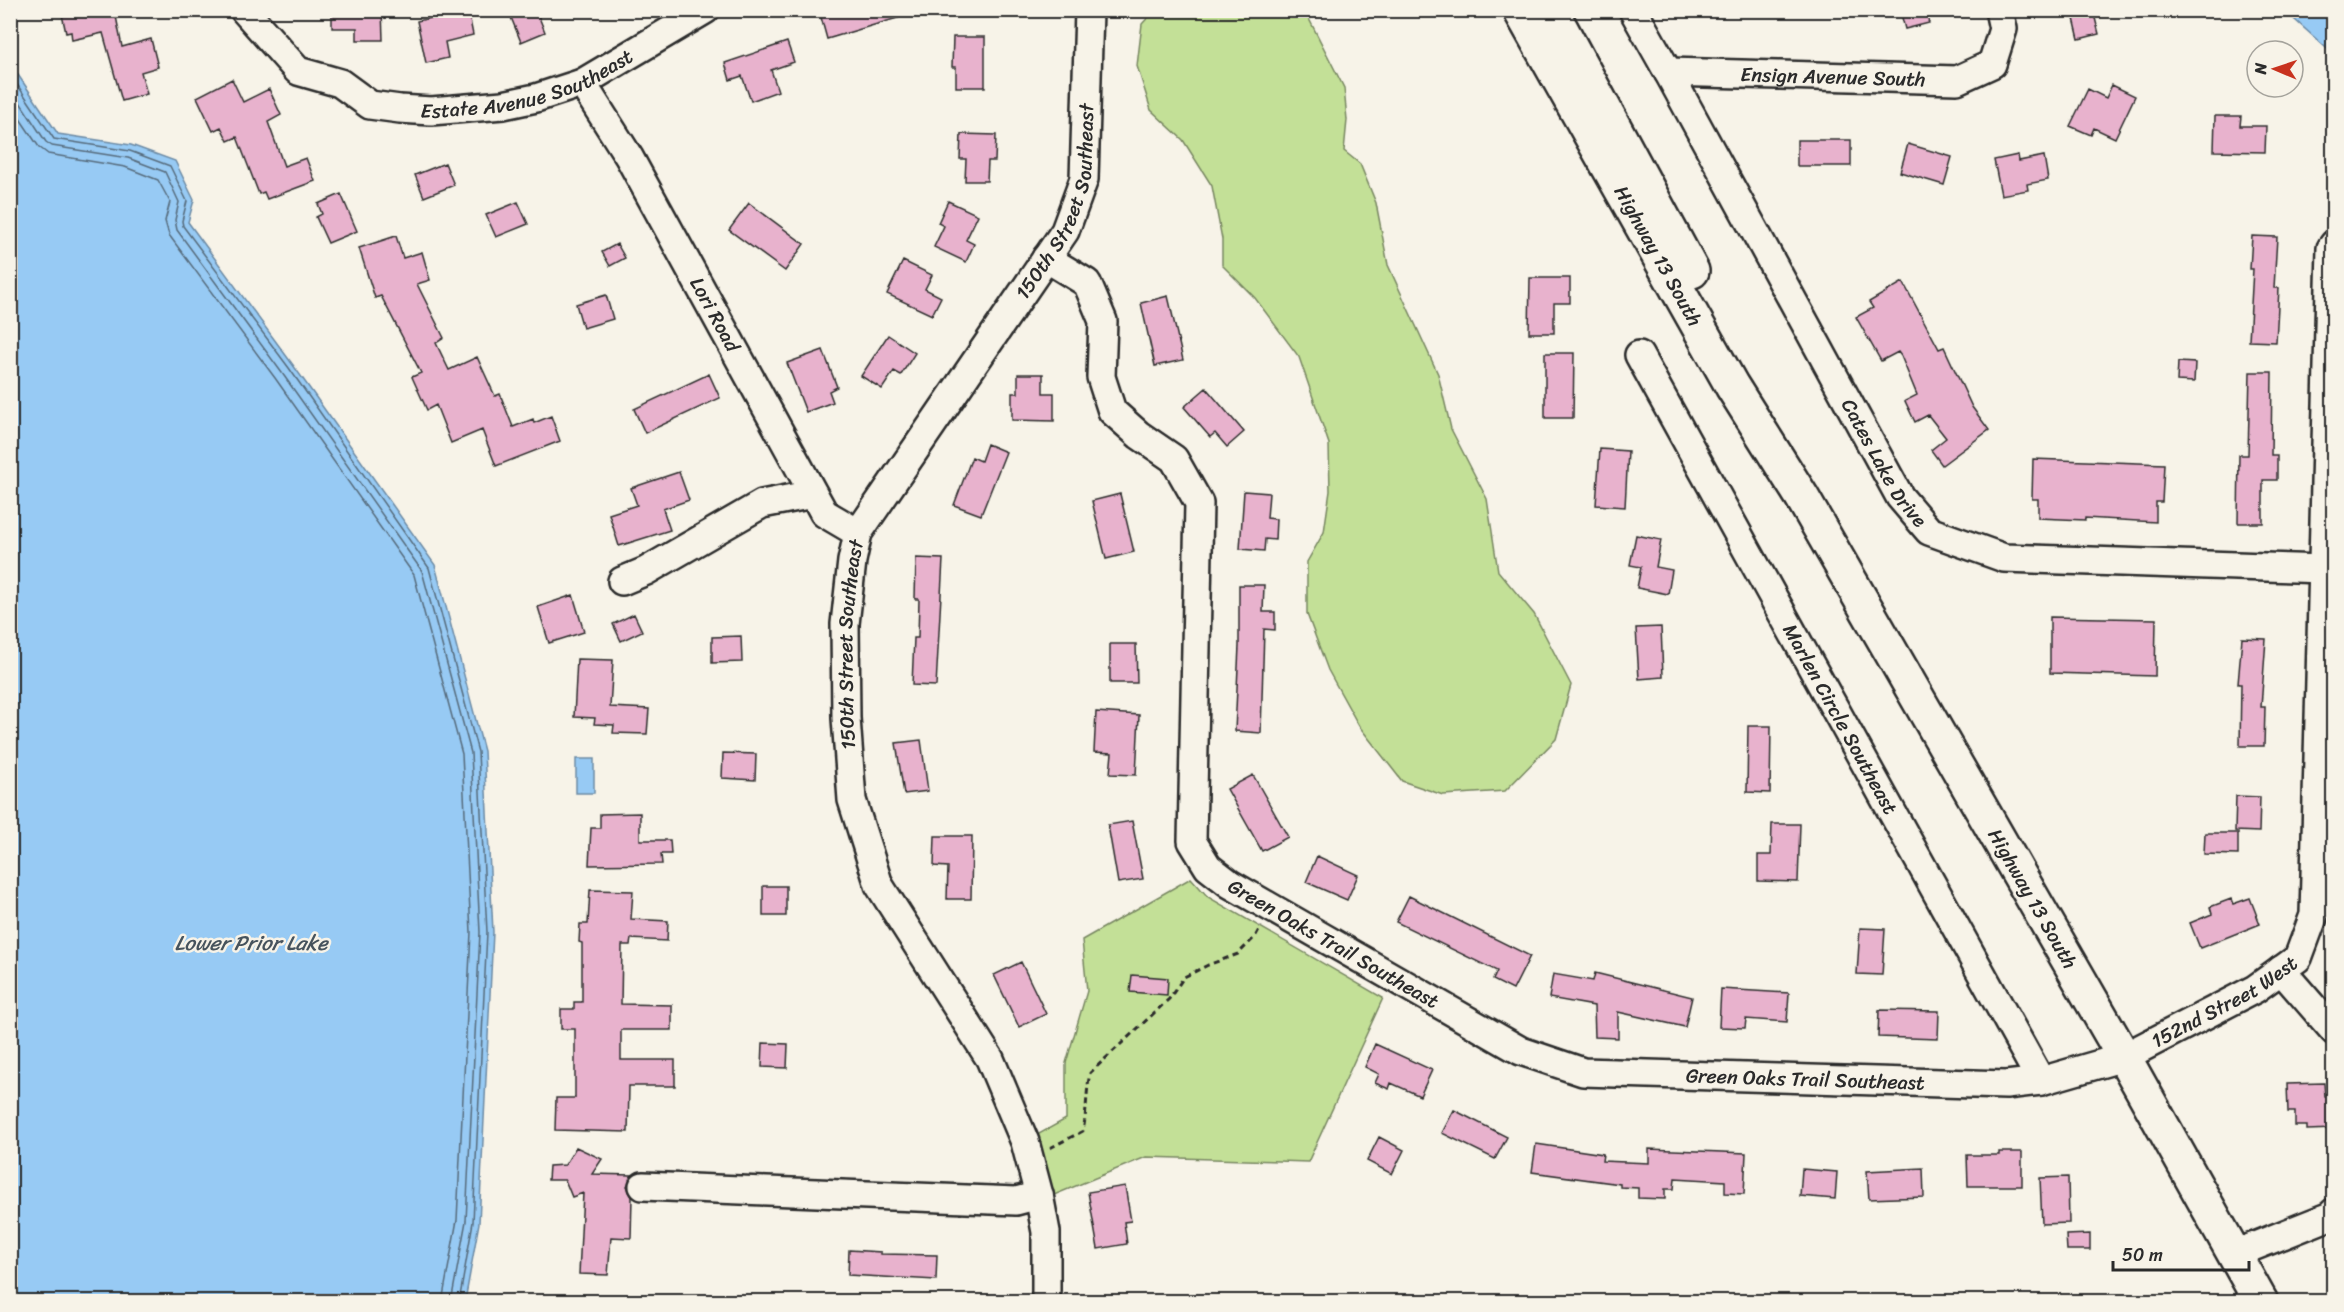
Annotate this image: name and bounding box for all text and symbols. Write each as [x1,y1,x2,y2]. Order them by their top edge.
street label: Estate Avenue Southeast [419,39,640,129]
north arrow [2245,39,2305,99]
street label: Ensign Avenue South [1740,57,1926,97]
text: N [2246,62,2275,76]
street label: 150th Street Southeast [1005,102,1104,307]
street label: Highway 13 South [1605,179,1712,333]
street label: Lori Road [680,270,751,359]
street label: Cates Lake Drive [1832,392,1937,536]
street label: 150th Street Southeast [827,535,874,751]
street label: Marlen Circle Southeast [1773,617,1908,821]
street label: Highway 13 South [1978,822,2087,975]
street label: Green Oaks Trail Southeast [1221,869,1446,1018]
water label: Lower Prior Lake [175,924,329,962]
street label: 152nd Street West [2145,946,2305,1058]
street label: Green Oaks Trail Southeast [1685,1058,1926,1100]
scale bar [2113,1234,2250,1272]
text: 50 m [2122,1239,2163,1271]

